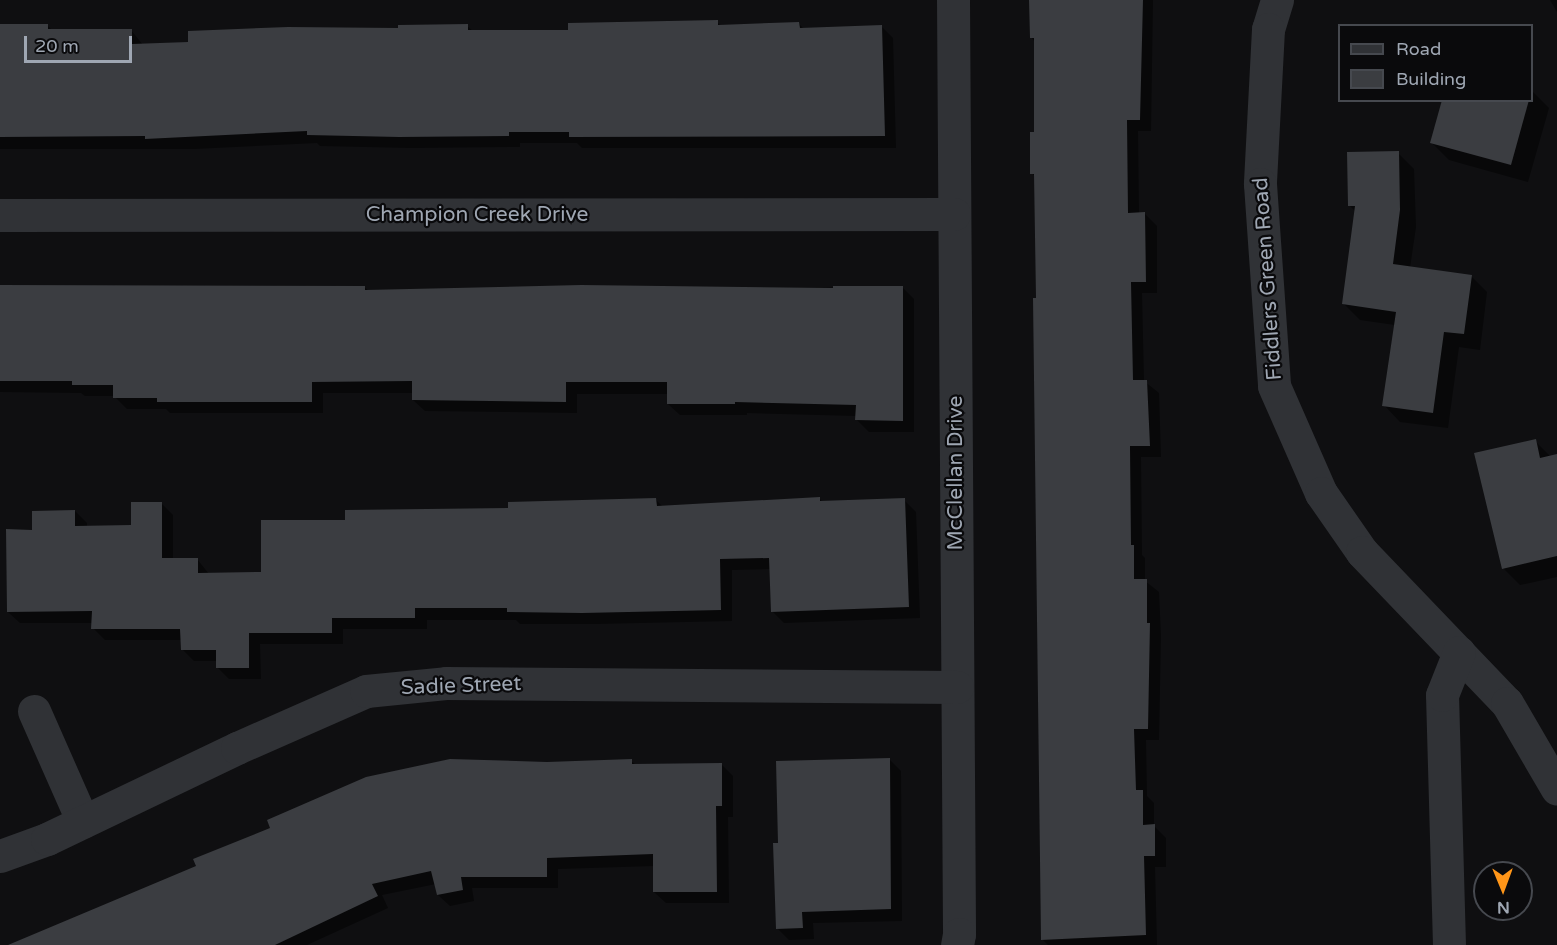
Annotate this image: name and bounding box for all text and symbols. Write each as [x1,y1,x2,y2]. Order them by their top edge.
scale bar [27,24,135,62]
legend [1338,24,1533,102]
text: 20 m [35,35,79,57]
text: Road [1396,38,1441,60]
text: Building [1396,68,1466,90]
street label: Fiddlers Green Road [1248,177,1288,381]
street label: Champion Creek Drive [366,202,588,228]
street label: McClellan Drive [943,396,969,550]
street label: Sadie Street [400,671,522,701]
north arrow [1473,861,1533,921]
text: N [1497,897,1510,917]

